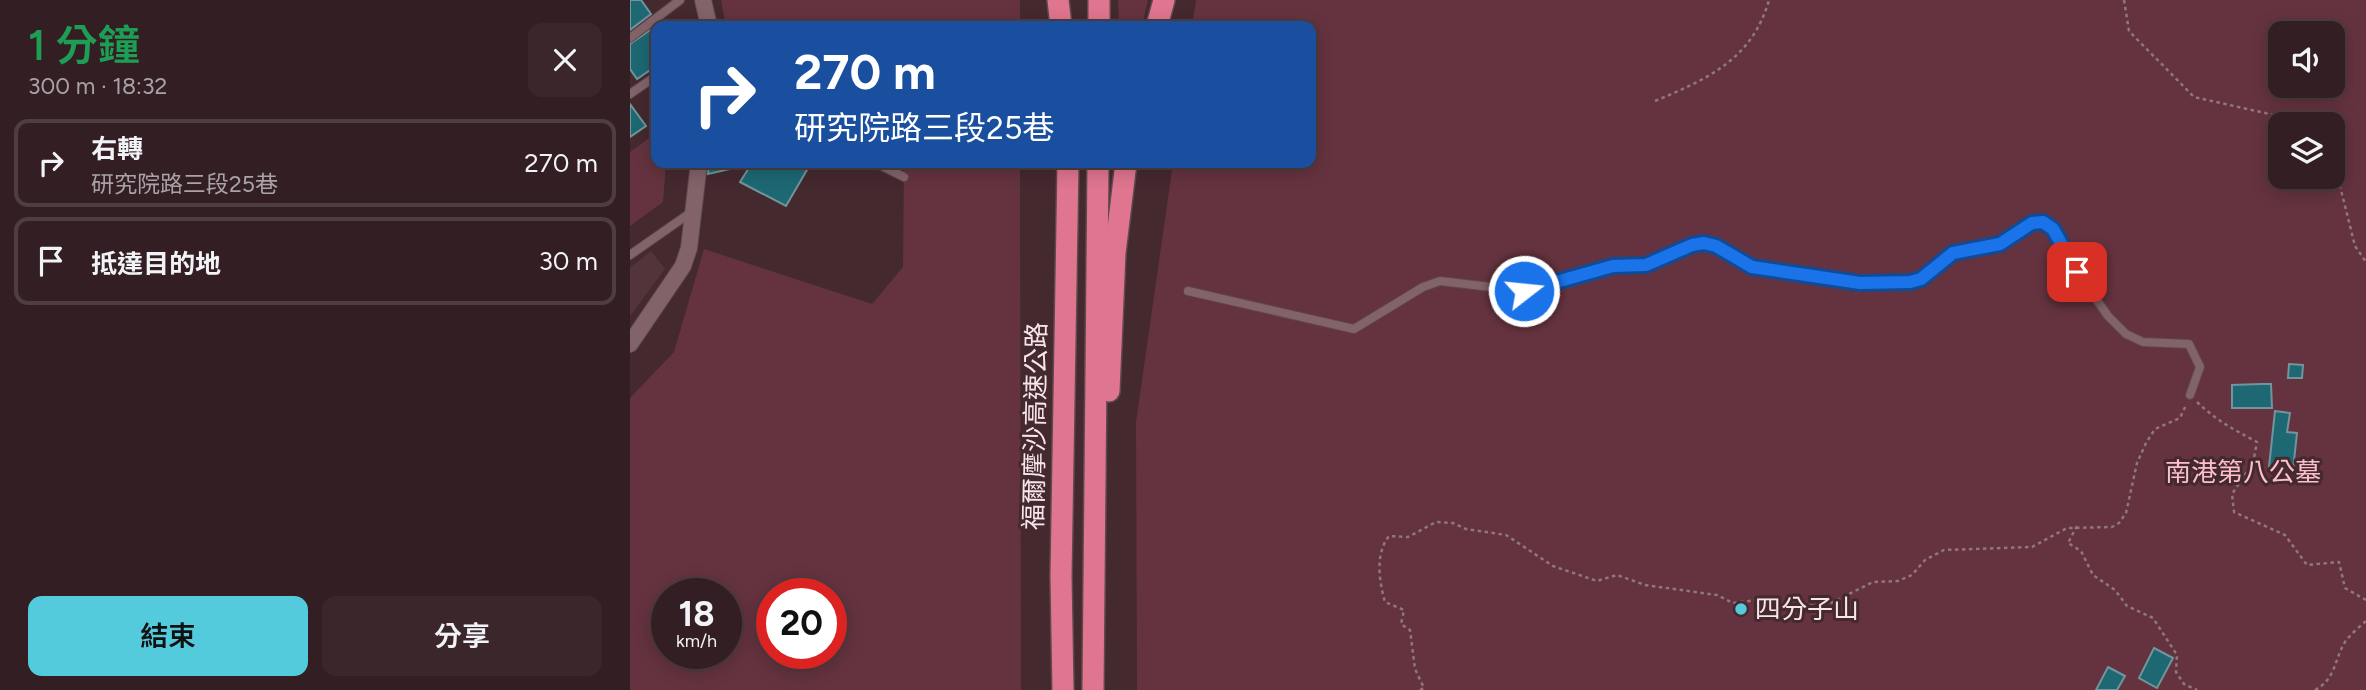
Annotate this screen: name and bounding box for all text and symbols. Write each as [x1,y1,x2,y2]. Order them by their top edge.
text: 1 分鐘 [28,20,140,71]
map controls [2268,21,2345,189]
button: sound [2268,21,2345,98]
button: close [528,23,602,97]
text: 270 m [794,42,936,101]
icon: right [679,49,770,140]
text: 300 m · 18:32 [28,72,167,100]
text: 研究院路三段25巷 [794,109,1054,147]
button: layers [2268,112,2345,189]
text: 右轉 [91,133,143,165]
icon: right [32,144,70,182]
text: 270 m [524,147,598,179]
text: 研究院路三段25巷 [91,170,278,198]
icon: arrive [32,242,70,280]
pin [2047,242,2107,302]
text: 30 m [539,245,598,277]
text: 抵達目的地 [91,248,221,280]
icon: arrive [2058,253,2096,291]
position arrow [1487,254,1561,328]
street label: 福爾摩沙高速公路 [1017,322,1053,530]
park label: 南港第八公墓 [2165,456,2321,488]
speed limit sign: 20 [756,578,847,669]
text: 18 [678,593,715,635]
place label: 四分子山 [1755,593,1859,625]
button: 結束 [28,596,308,676]
button: 分享 [322,596,602,676]
marker: 四分子山 [1733,601,1749,617]
text: km/h [676,630,717,652]

